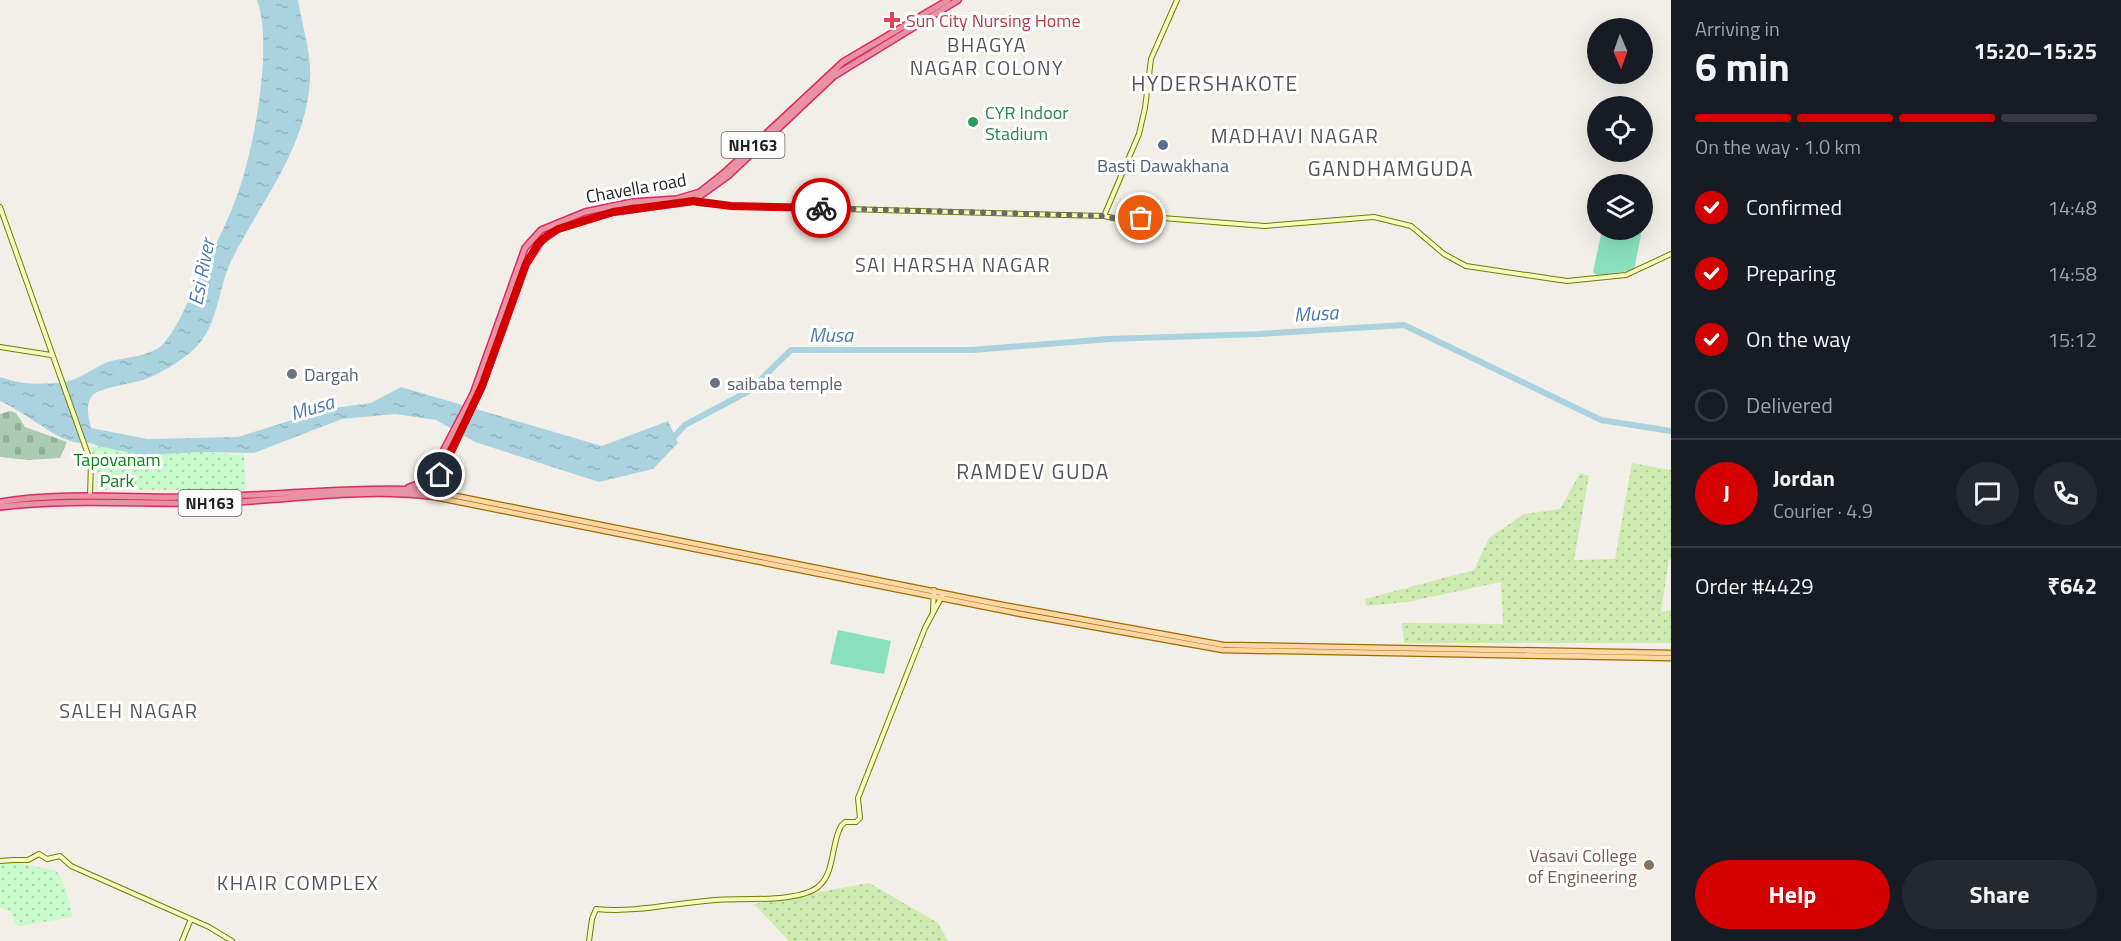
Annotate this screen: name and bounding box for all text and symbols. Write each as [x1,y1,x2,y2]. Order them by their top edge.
place label: Sun City Nursing Home [906,7,1081,34]
marker: Sun City Nursing Home [883,11,901,29]
text: Arriving in [1695,13,1780,44]
north arrow [1587,18,1653,84]
map controls [1587,18,1653,240]
district label: BHAGYA NAGAR COLONY [910,29,1064,83]
text: 15:20–15:25 [1974,34,2097,68]
text: 6 min [1695,37,1790,96]
district label: HYDERSHAKOTE [1131,67,1299,99]
button: locate [1587,96,1653,162]
place label: CYR Indoor Stadium [985,99,1068,147]
marker: CYR Indoor Stadium [966,115,980,129]
district label: MADHAVI NAGAR [1211,120,1379,151]
text: On the way · 1.0 km [1695,131,1861,162]
road number: NH163 [722,132,784,158]
marker: Basti Dawakhana [1156,138,1170,152]
place label: Basti Dawakhana [1097,152,1229,179]
district label: GANDHAMGUDA [1308,152,1474,184]
street label: Chavella road [584,166,688,210]
button: layers [1587,174,1653,240]
courier [791,178,851,238]
text: Confirmed [1746,190,1842,224]
icon: check [1695,191,1728,224]
icon: bike [805,192,838,225]
pin [1115,192,1166,243]
text: 14:48 [2048,192,2097,223]
icon: bag [1124,201,1157,234]
water label: Esi River [179,234,223,308]
district label: SAI HARSHA NAGAR [855,249,1051,280]
text: Preparing [1746,256,1836,290]
icon: check [1695,257,1728,290]
text: 14:58 [2048,258,2097,289]
water label: Musa [1293,296,1340,330]
water label: Musa [809,319,854,350]
text: On the way [1746,322,1851,356]
icon: check [1695,323,1728,356]
text: 15:12 [2048,324,2097,355]
place label: Dargah [304,361,359,388]
marker: Dargah [285,367,299,381]
place label: saibaba temple [727,370,842,397]
marker: saibaba temple [708,376,722,390]
water label: Musa [286,385,339,428]
text: Delivered [1746,388,1833,422]
park label: Tapovanam Park [74,446,160,494]
pin [414,449,465,500]
district label: RAMDEV GUDA [956,455,1110,487]
icon: home [423,458,456,491]
text: Jordan [1773,461,1835,495]
button: chat [1956,462,2019,525]
button: phone [2034,462,2097,525]
text: J [1723,476,1730,510]
road number: NH163 [178,490,242,516]
text: Courier · 4.9 [1773,495,1873,526]
text: Order #4429 [1695,569,1814,603]
text: ₹642 [2047,569,2097,603]
district label: SALEH NAGAR [59,695,199,726]
place label: Vasavi College of Engineering [1528,842,1637,890]
marker: Vasavi College of Engineering [1642,858,1656,872]
button: Help [1695,860,1890,929]
button: Share [1902,860,2097,929]
district label: KHAIR COMPLEX [217,867,379,898]

